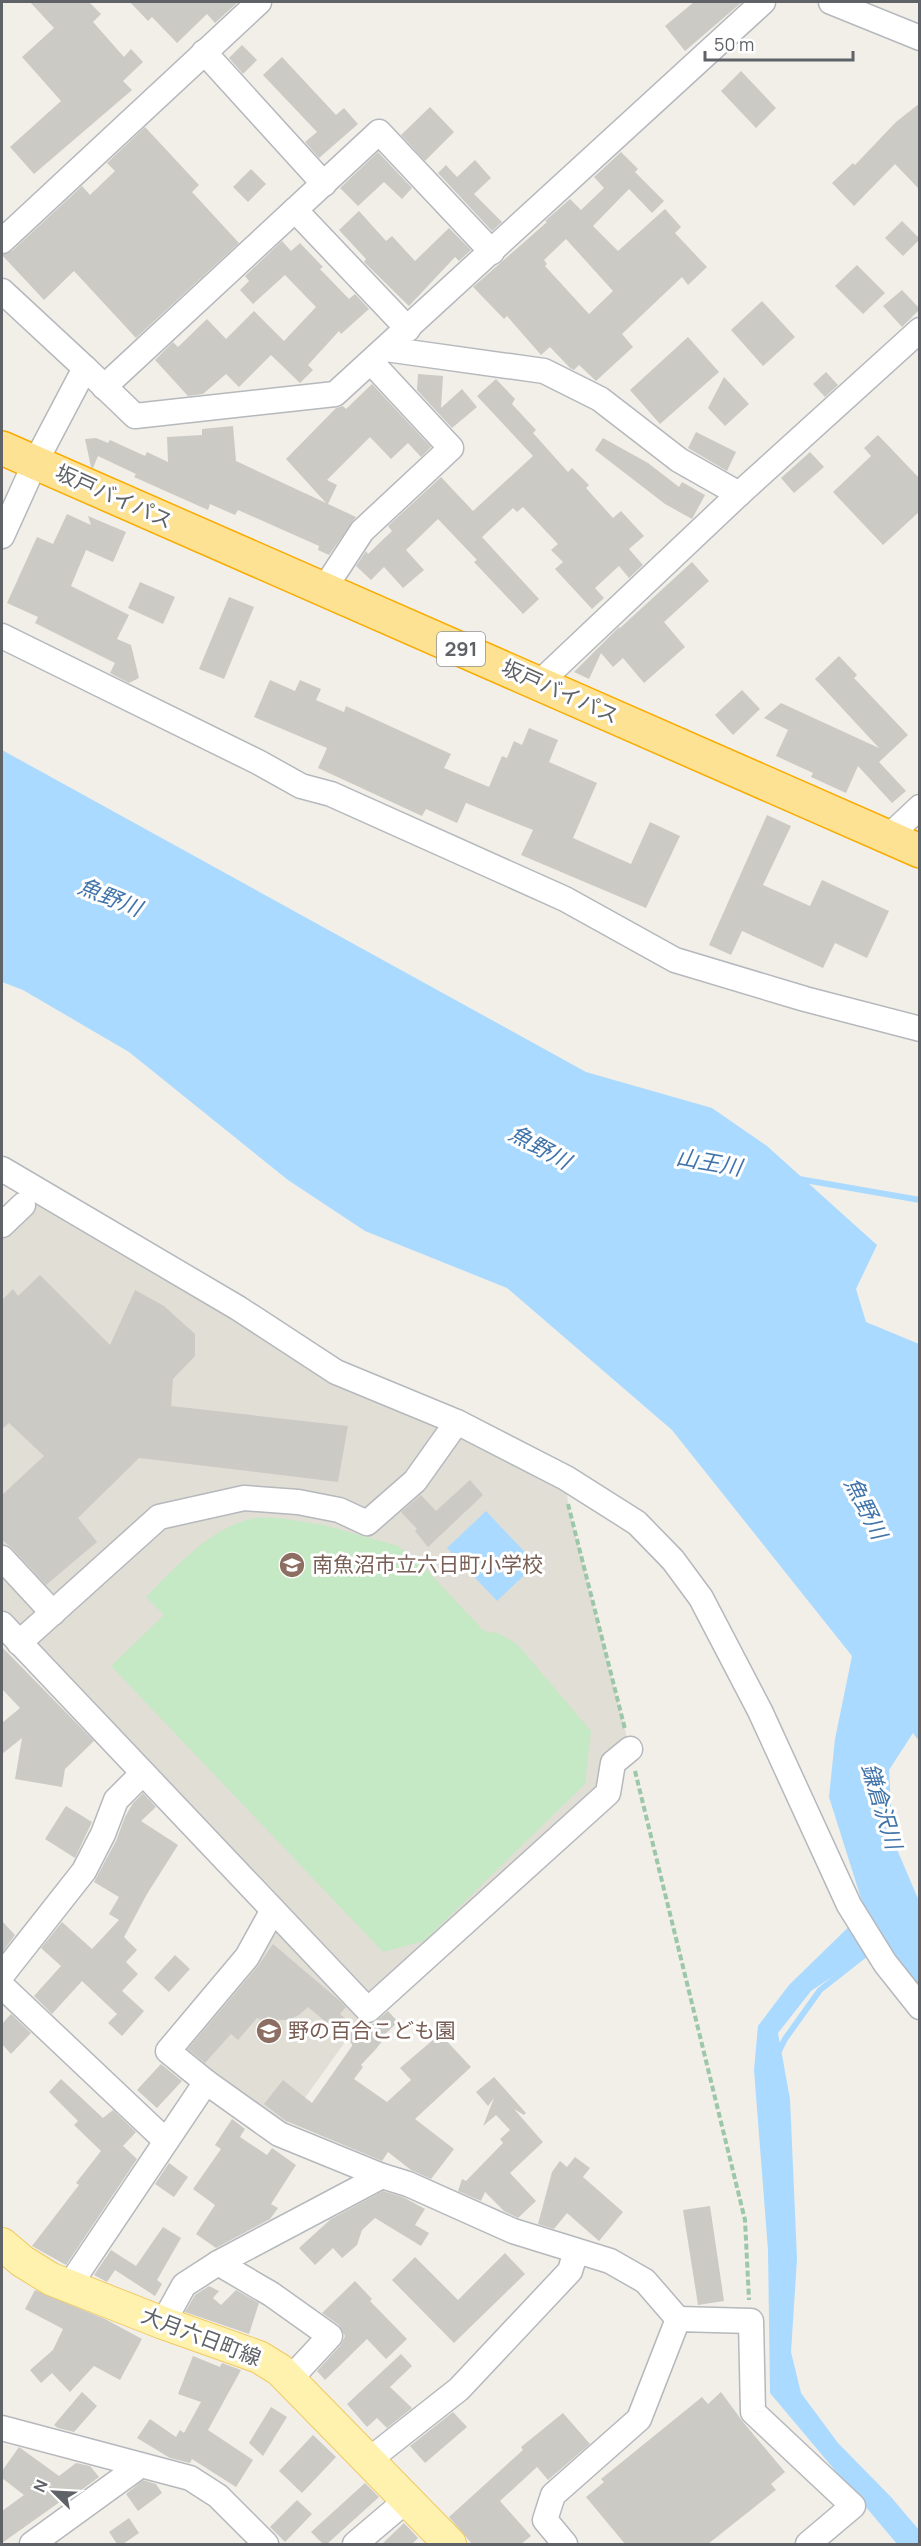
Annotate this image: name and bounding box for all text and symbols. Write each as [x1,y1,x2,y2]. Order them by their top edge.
scale bar [705,24,854,62]
text: 50 m [714,32,754,56]
street label: 坂戸バイパス [51,458,177,534]
road number: 291 [437,632,485,666]
street label: 坂戸バイパス [497,653,623,729]
water label: 魚野川 [74,871,148,924]
water label: 魚野川 [504,1118,578,1177]
water label: 山王川 [674,1141,746,1183]
water label: 魚野川 [838,1472,895,1546]
school or university icon: 南魚沼市立六日町小学校 [277,1550,307,1580]
place label: 南魚沼市立六日町小学校 [312,1550,543,1578]
water label: 鎌倉沢川 [855,1760,910,1854]
school or university icon: 野の百合こども園 [254,2016,284,2046]
place label: 野の百合こども園 [288,2016,456,2044]
street label: 大月六日町線 [138,2300,265,2372]
north arrow [24,2462,84,2522]
text: N [28,2476,53,2496]

